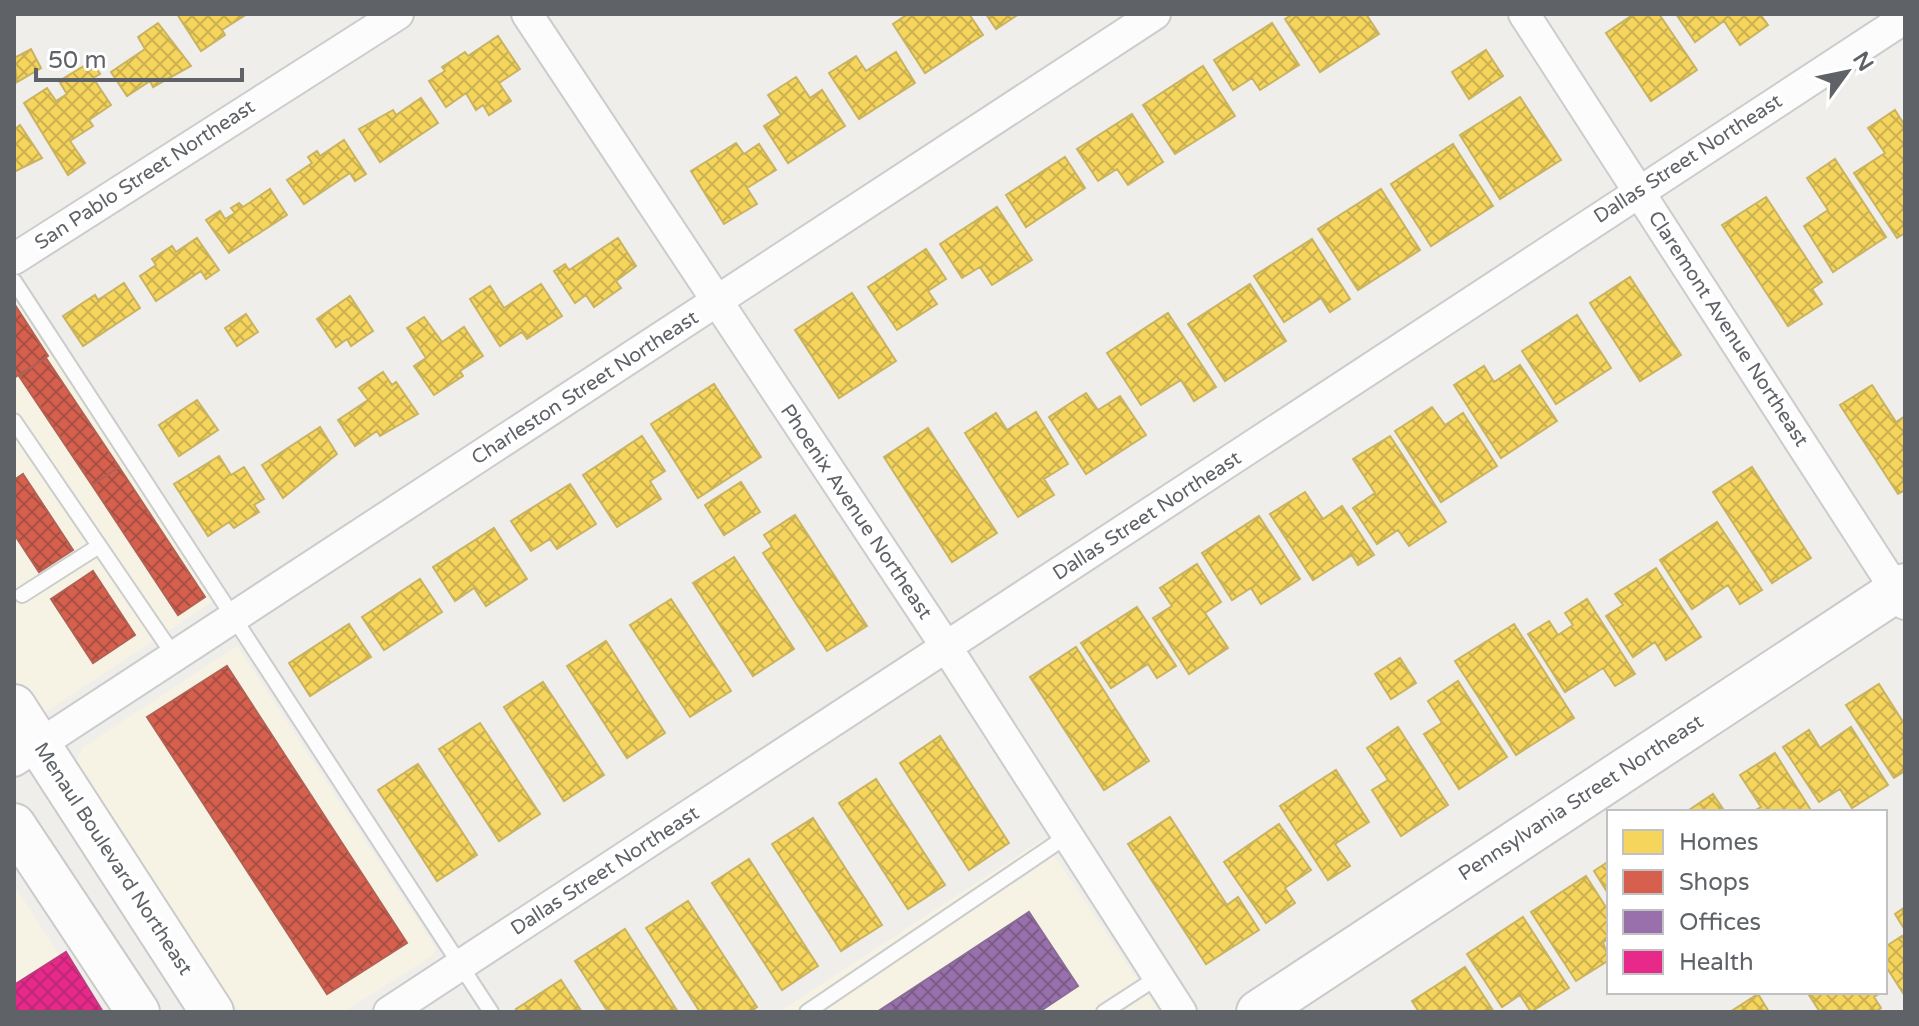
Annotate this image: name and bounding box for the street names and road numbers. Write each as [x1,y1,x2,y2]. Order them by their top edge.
street label: Dallas Street Northeast [1589,89,1787,229]
street label: San Pablo Street Northeast [30,95,260,255]
street label: Claremont Avenue Northeast [1643,207,1813,452]
street label: Charleston Street Northeast [467,305,703,470]
street label: Phoenix Avenue Northeast [775,400,937,624]
street label: Dallas Street Northeast [1048,446,1246,586]
street label: Pennsylvania Street Northeast [1454,710,1708,886]
street label: Menaul Boulevard Northeast [29,738,197,980]
street label: Dallas Street Northeast [506,801,704,941]

